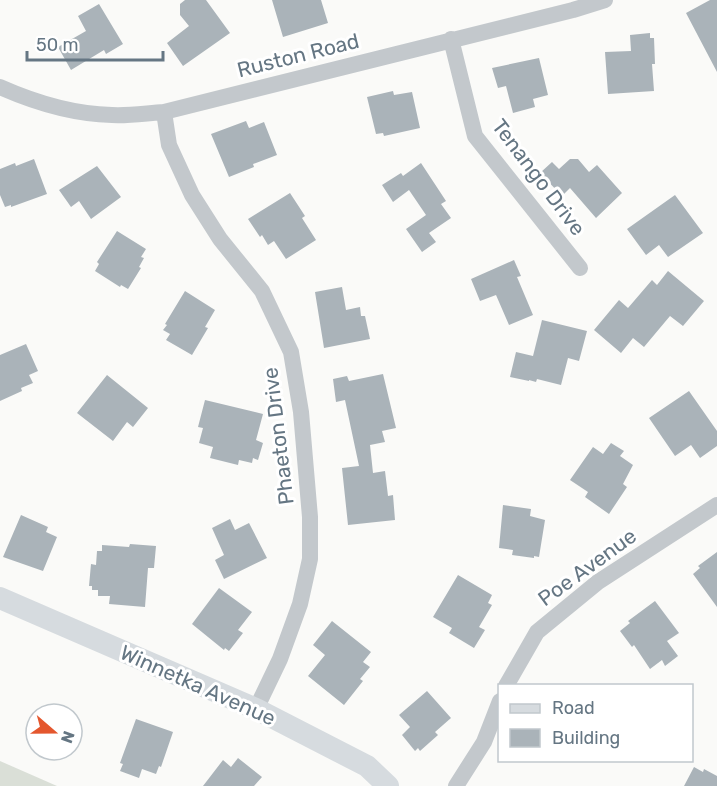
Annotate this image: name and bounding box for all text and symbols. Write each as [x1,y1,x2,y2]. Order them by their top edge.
scale bar [27,24,164,62]
street label: Ruston Road [234,28,362,82]
text: 50 m [36,34,79,56]
street label: Tenango Drive [487,114,591,240]
street label: Phaeton Drive [257,366,299,506]
street label: Poe Avenue [533,523,641,611]
street label: Winnetka Avenue [116,639,280,731]
legend [498,684,693,762]
text: Road [552,697,595,719]
north arrow [24,702,84,762]
text: Building [552,727,620,749]
text: N [57,728,79,746]

